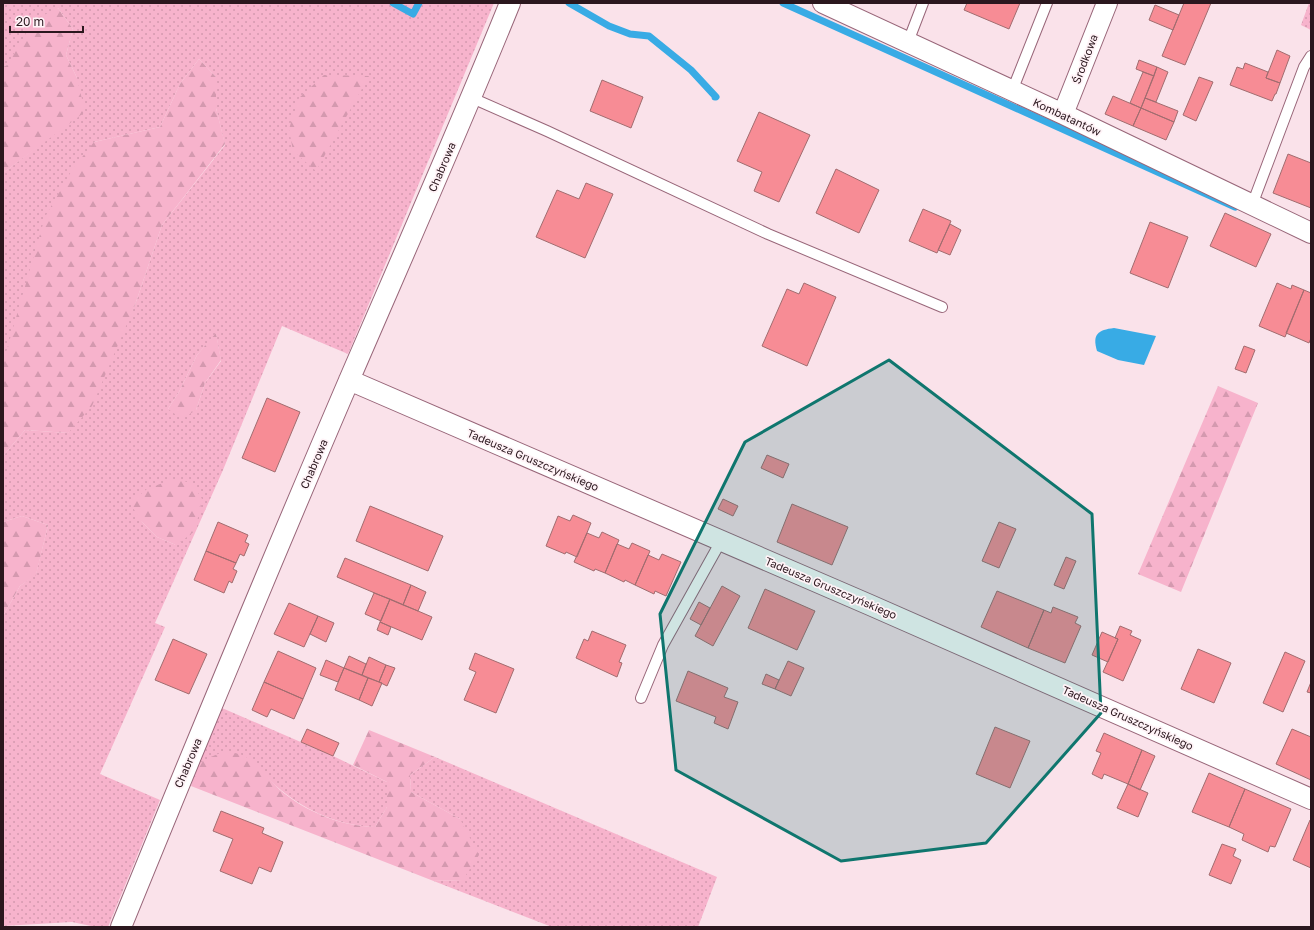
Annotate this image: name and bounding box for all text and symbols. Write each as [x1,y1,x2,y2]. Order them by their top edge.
scale bar [10,8,83,34]
text: 20 m [16,14,44,29]
street label: Środkowa [1069,32,1100,85]
street label: Kombatantów [1031,95,1103,138]
street label: Chabrowa [425,140,458,194]
street label: Tadeusza Gruszczyńskiego [465,426,601,493]
street label: Chabrowa [297,437,330,491]
street label: Tadeusza Gruszczyńskiego [763,554,899,621]
street label: Tadeusza Gruszczyńskiego [1061,683,1196,752]
street label: Chabrowa [171,736,204,790]

